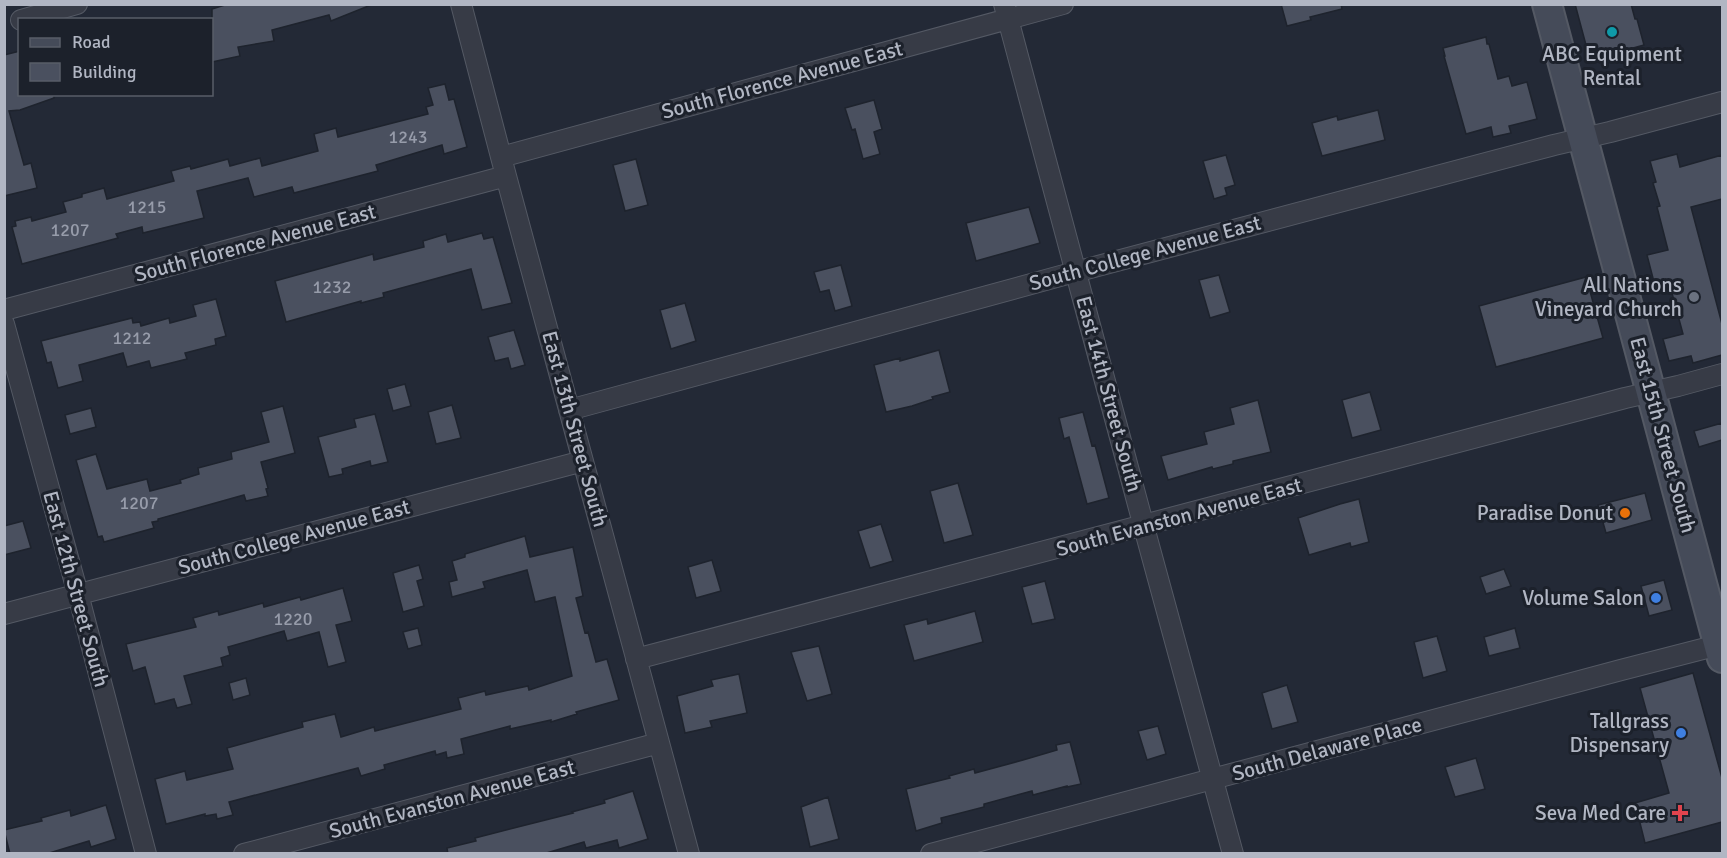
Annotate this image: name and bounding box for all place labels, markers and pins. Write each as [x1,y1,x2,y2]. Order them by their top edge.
marker: ABC Equipment Rental [1605,25,1619,39]
place label: ABC Equipment Rental [1542,41,1682,91]
place label: All Nations Vineyard Church [1535,272,1682,322]
marker: All Nations Vineyard Church [1687,290,1701,304]
place label: Paradise Donut [1477,500,1613,526]
marker: Paradise Donut [1618,506,1632,520]
place label: Volume Salon [1522,585,1644,611]
marker: Volume Salon [1649,591,1663,605]
place label: Tallgrass Dispensary [1570,708,1669,758]
marker: Tallgrass Dispensary [1674,726,1688,740]
place label: Seva Med Care [1535,800,1666,826]
marker: Seva Med Care [1671,804,1689,822]

